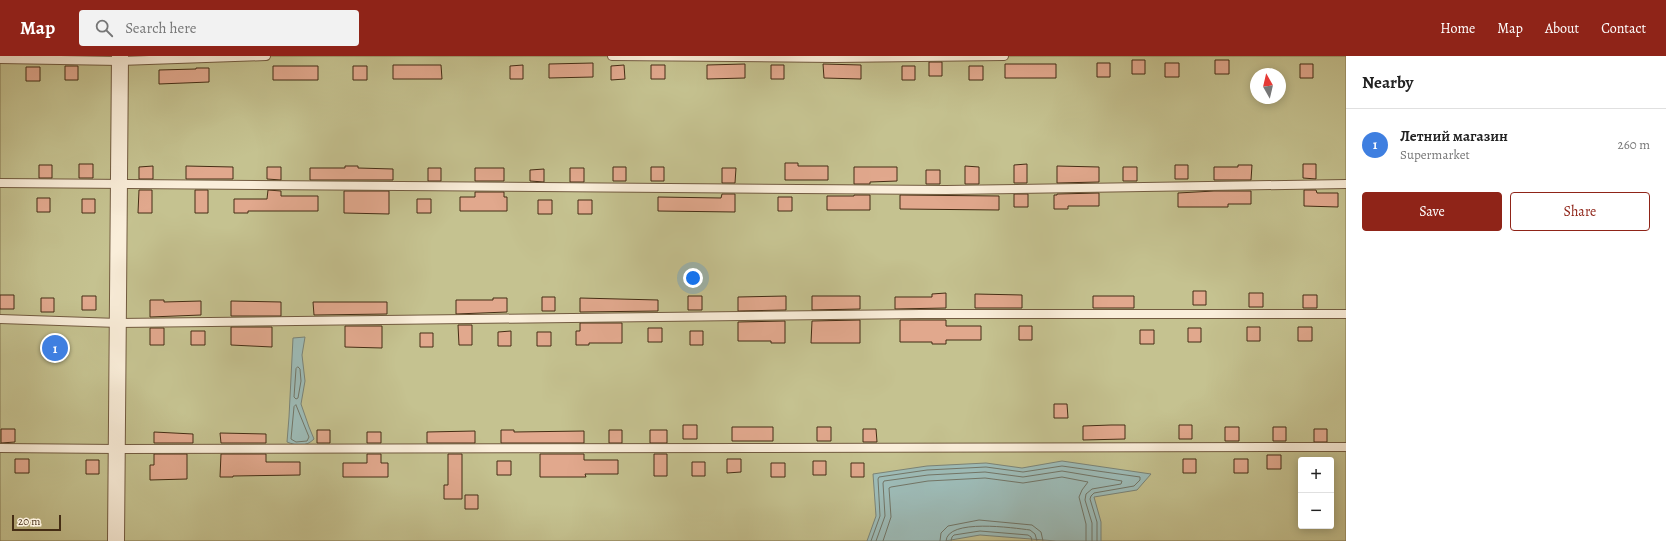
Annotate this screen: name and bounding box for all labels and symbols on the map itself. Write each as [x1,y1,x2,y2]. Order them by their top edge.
north arrow [1250,68,1286,104]
your location [683,268,703,288]
pin: 1 [42,333,68,363]
scale bar [12,513,61,532]

